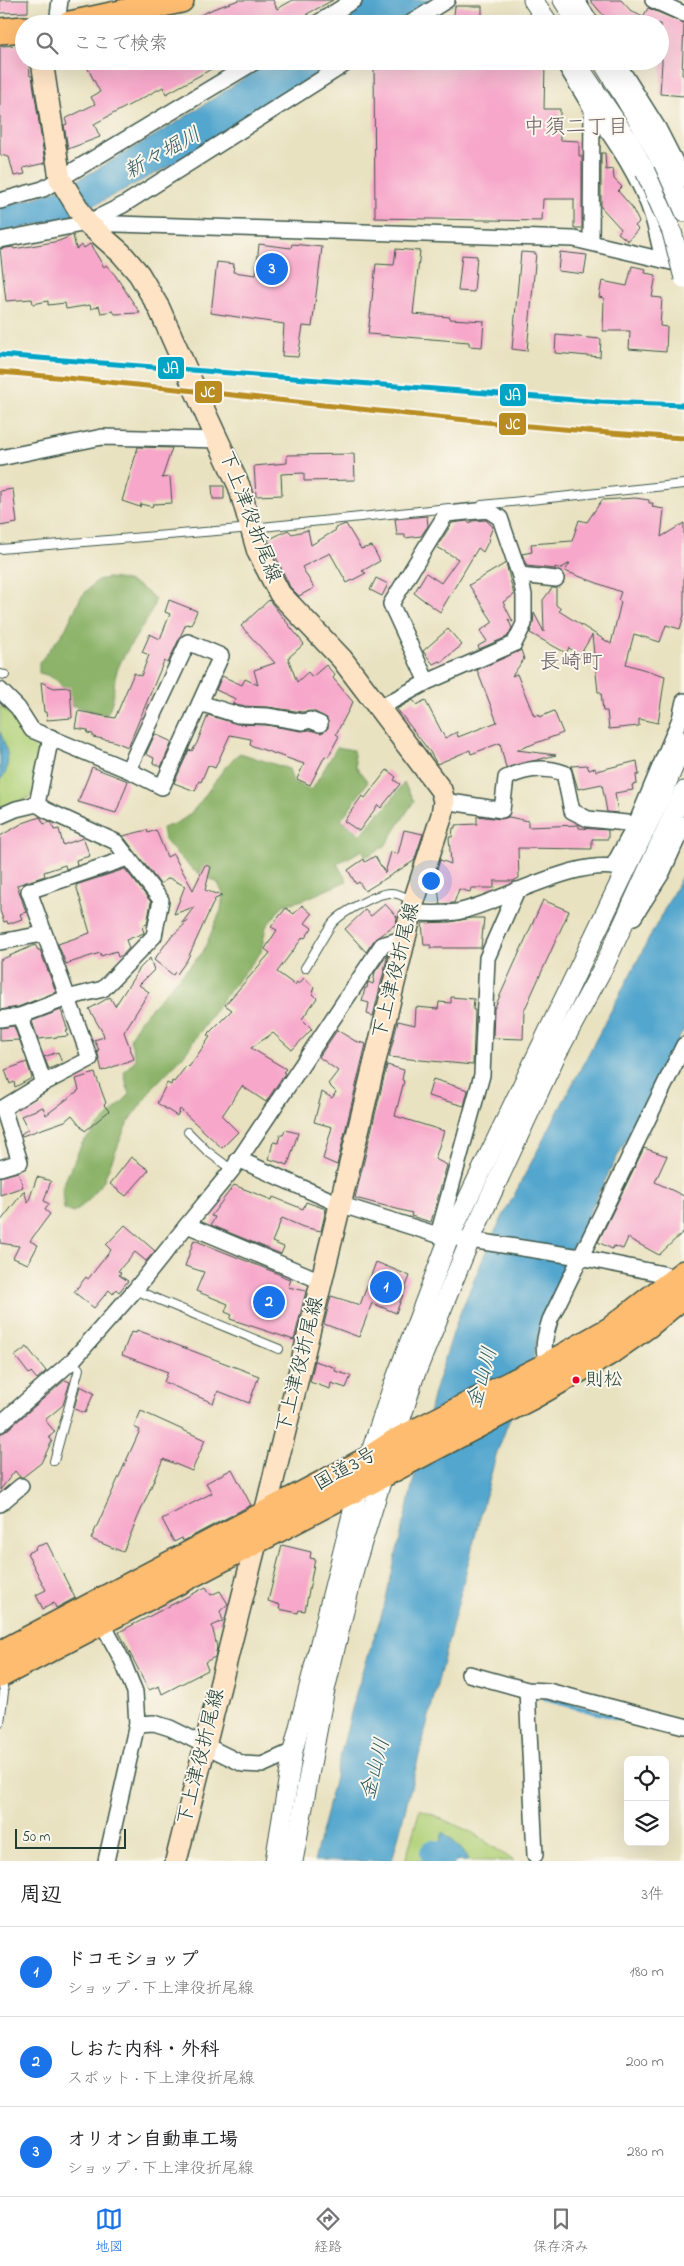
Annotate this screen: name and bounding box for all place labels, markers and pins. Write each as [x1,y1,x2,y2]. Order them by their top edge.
pin: 3 [256,250,288,288]
pin: 1 [370,1268,402,1306]
pin: 2 [253,1283,285,1321]
place label: 則松 [585,1367,623,1394]
marker: 則松 [571,1375,581,1385]

